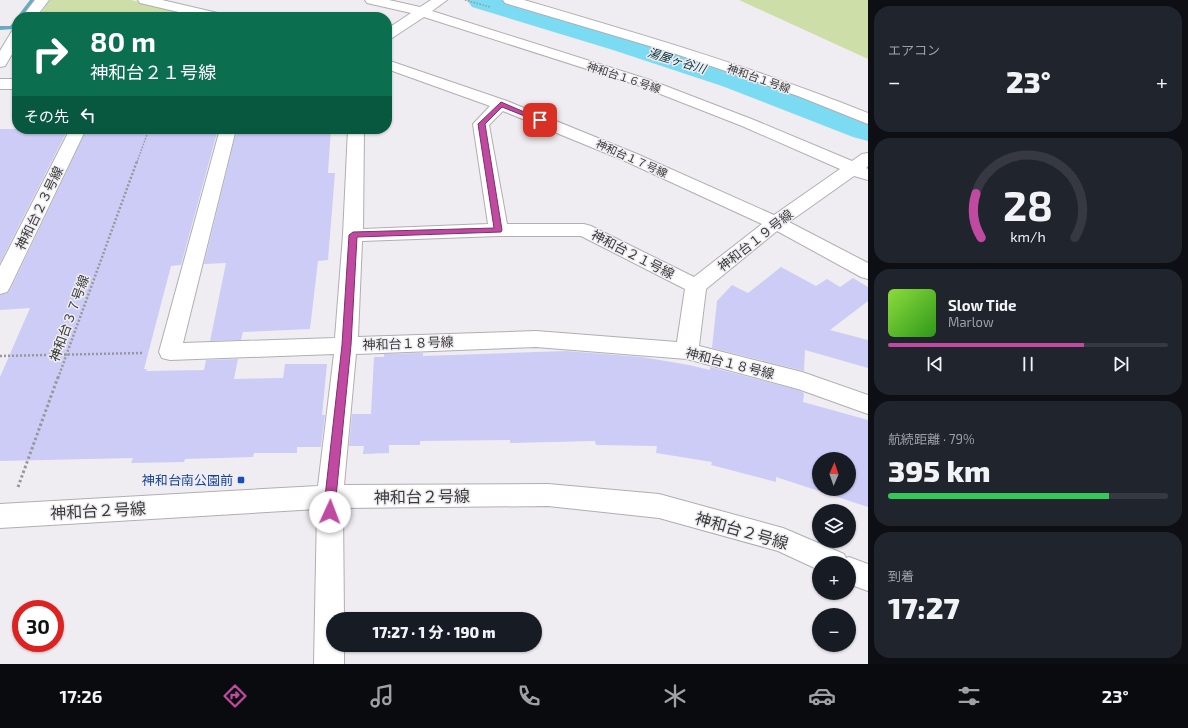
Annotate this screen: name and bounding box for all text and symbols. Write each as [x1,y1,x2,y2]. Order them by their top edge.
text: 80 m [90,24,156,58]
icon: right [24,28,76,80]
text: エアコン [888,42,940,58]
water label: 湯屋ヶ谷川 [646,45,710,76]
street label: 神和台１６号線 [585,59,663,95]
text: 神和台２１号線 [90,61,216,83]
street label: 神和台１号線 [726,61,792,95]
text: 23° [1006,63,1051,99]
text: − [888,68,901,94]
text: + [1156,68,1168,94]
pin [523,103,557,137]
icon: left [77,104,99,126]
text: その先 [24,107,69,125]
icon: arrive [529,109,551,131]
street label: 神和台１７号線 [594,136,670,180]
street label: 神和台２３号線 [12,164,66,252]
text: 28 [1003,179,1053,229]
street label: 神和台１９号線 [714,206,796,274]
street label: 神和台２１号線 [589,226,677,282]
text: km/h [1010,228,1046,245]
street label: 神和台３７号線 [46,273,92,363]
text: Slow Tide [948,296,1016,314]
text: Marlow [948,314,994,330]
street label: 神和台１８号線 [362,333,454,353]
street label: 神和台１８号線 [684,344,776,382]
icon: previous [924,353,946,375]
icon: pause [1017,353,1039,375]
icon: next [1110,353,1132,375]
text: 航続距離 · 79% [888,431,975,447]
north arrow [812,452,856,496]
map controls [812,452,856,652]
text: 395 km [888,452,990,488]
place label: 神和台南公園前 [142,472,233,488]
marker: 神和台南公園前 [236,475,246,485]
street label: 神和台２号線 [374,486,470,506]
position arrow [309,491,351,533]
street label: 神和台２号線 [50,498,146,522]
button: layers [812,504,856,548]
street label: 神和台２号線 [693,508,791,552]
button: + [812,556,856,600]
text: 到着 [888,568,914,584]
text: 17:27 [888,589,959,625]
speed limit sign: 30 [12,600,64,652]
button: − [812,608,856,652]
text: 17:27 · 1 分 · 190 m [372,623,496,641]
icon: directions [221,682,249,710]
icon: music [368,682,396,710]
icon: phone [515,682,543,710]
icon: climate [661,682,689,710]
icon: car [808,682,836,710]
icon: filters [955,682,983,710]
text: 17:26 [59,685,102,707]
text: 23° [1102,685,1129,707]

